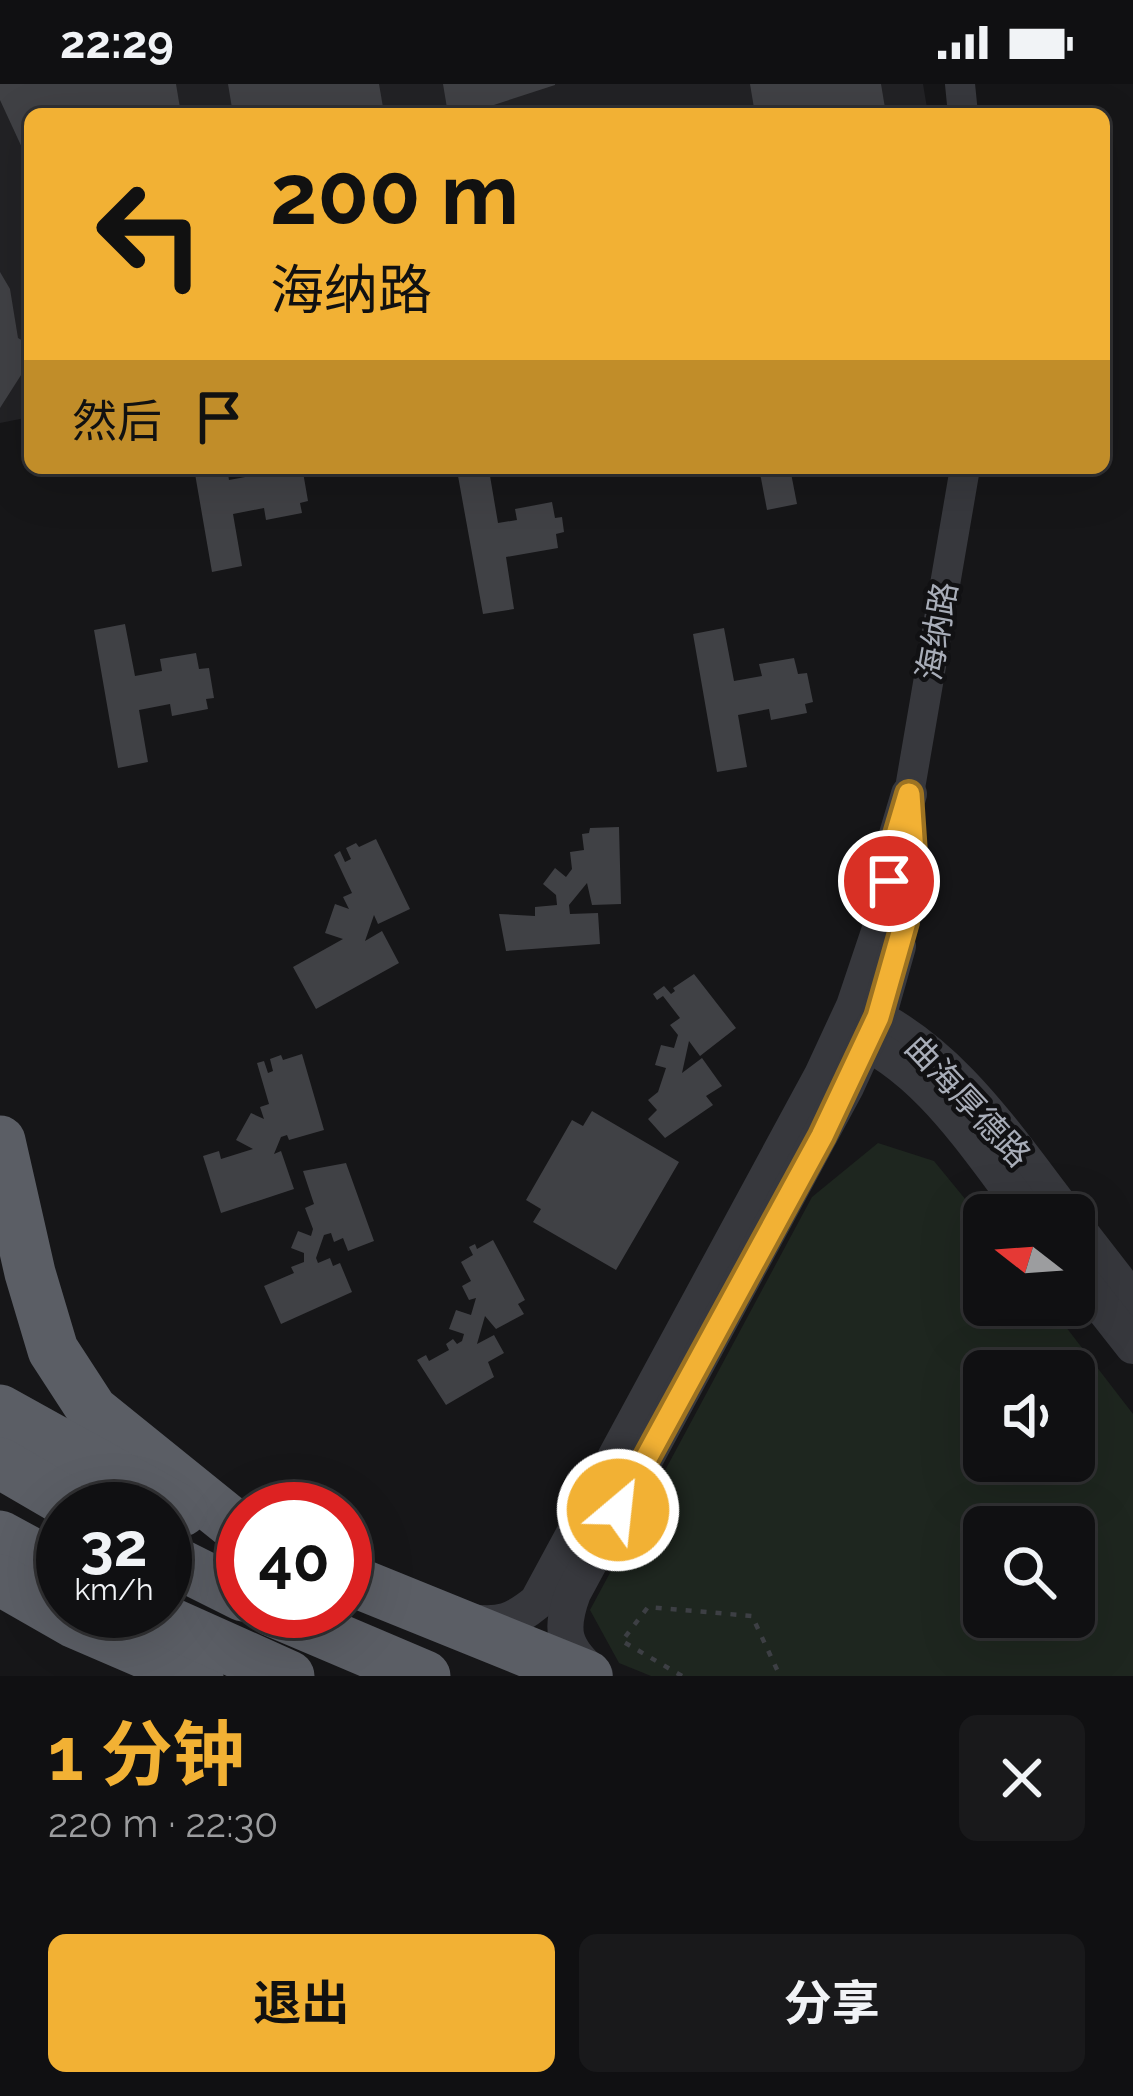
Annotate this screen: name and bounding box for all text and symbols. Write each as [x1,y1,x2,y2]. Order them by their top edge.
text: 22:29 [60,16,174,69]
text: 200 m [270,145,519,244]
icon: left [72,156,228,312]
text: 海纳路 [270,258,432,322]
icon: arrive [186,384,252,450]
text: 然后 [72,395,162,448]
street label: 海纳路 [909,579,965,683]
pin [838,830,940,932]
icon: arrive [856,848,922,914]
street label: 曲海厚德路 [897,1027,1039,1175]
north arrow [963,1194,1095,1326]
map controls [963,1194,1095,1638]
button: sound [963,1350,1095,1482]
position arrow [555,1447,681,1573]
speed limit sign: 40 [216,1482,372,1638]
button: search [963,1506,1095,1638]
text: 32 [80,1510,148,1580]
text: km/h [74,1572,154,1607]
text: 1 分钟 [48,1712,245,1797]
button: close [959,1715,1085,1841]
text: 220 m · 22:30 [48,1800,278,1846]
button: 退出 [48,1934,555,2072]
button: 分享 [579,1934,1085,2072]

